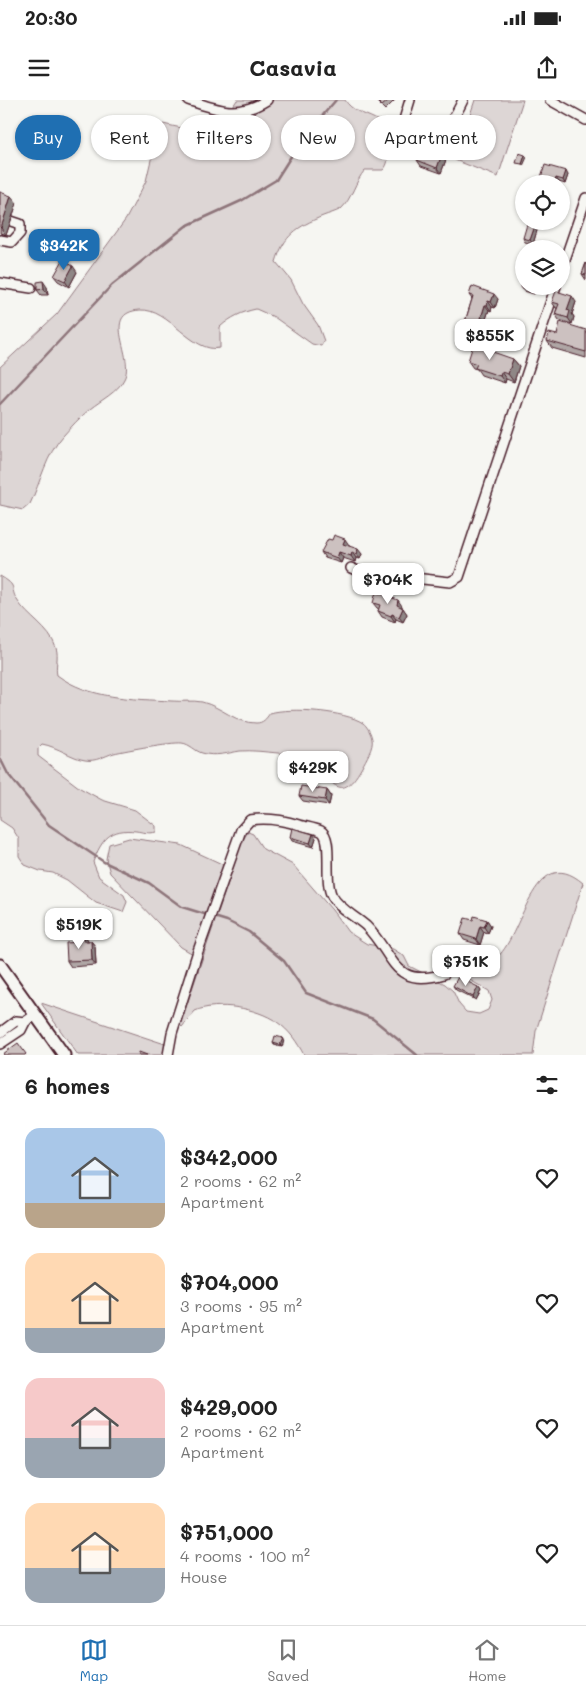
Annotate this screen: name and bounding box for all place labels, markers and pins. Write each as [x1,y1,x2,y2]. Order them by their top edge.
pin: $342K [29,228,99,271]
pin: $855K [455,318,525,361]
pin: $704K [353,562,423,605]
pin: $429K [278,750,348,793]
pin: $519K [44,908,114,950]
pin: $751K [431,944,501,987]

